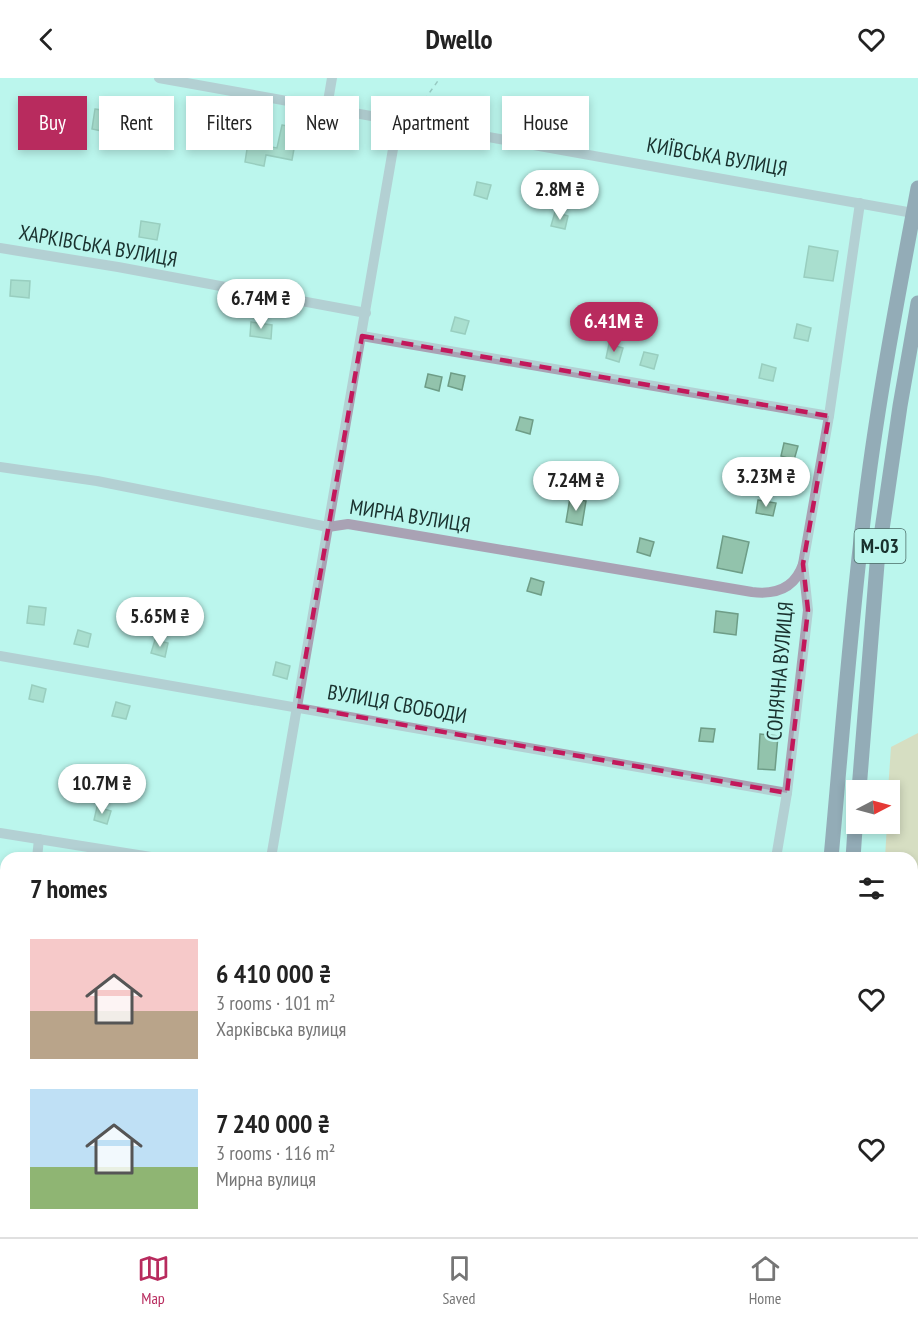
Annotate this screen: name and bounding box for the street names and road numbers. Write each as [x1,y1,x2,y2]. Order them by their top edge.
street label: КИЇВСЬКА ВУЛИЦЯ [645,131,789,182]
street label: ХАРКІВСЬКА ВУЛИЦЯ [17,218,179,273]
street label: МИРНА ВУЛИЦЯ [348,493,472,538]
road number: М-03 [854,529,906,563]
street label: СОНЯЧНА ВУЛИЦЯ [760,600,799,741]
street label: ВУЛИЦЯ СВОБОДИ [325,678,469,729]

